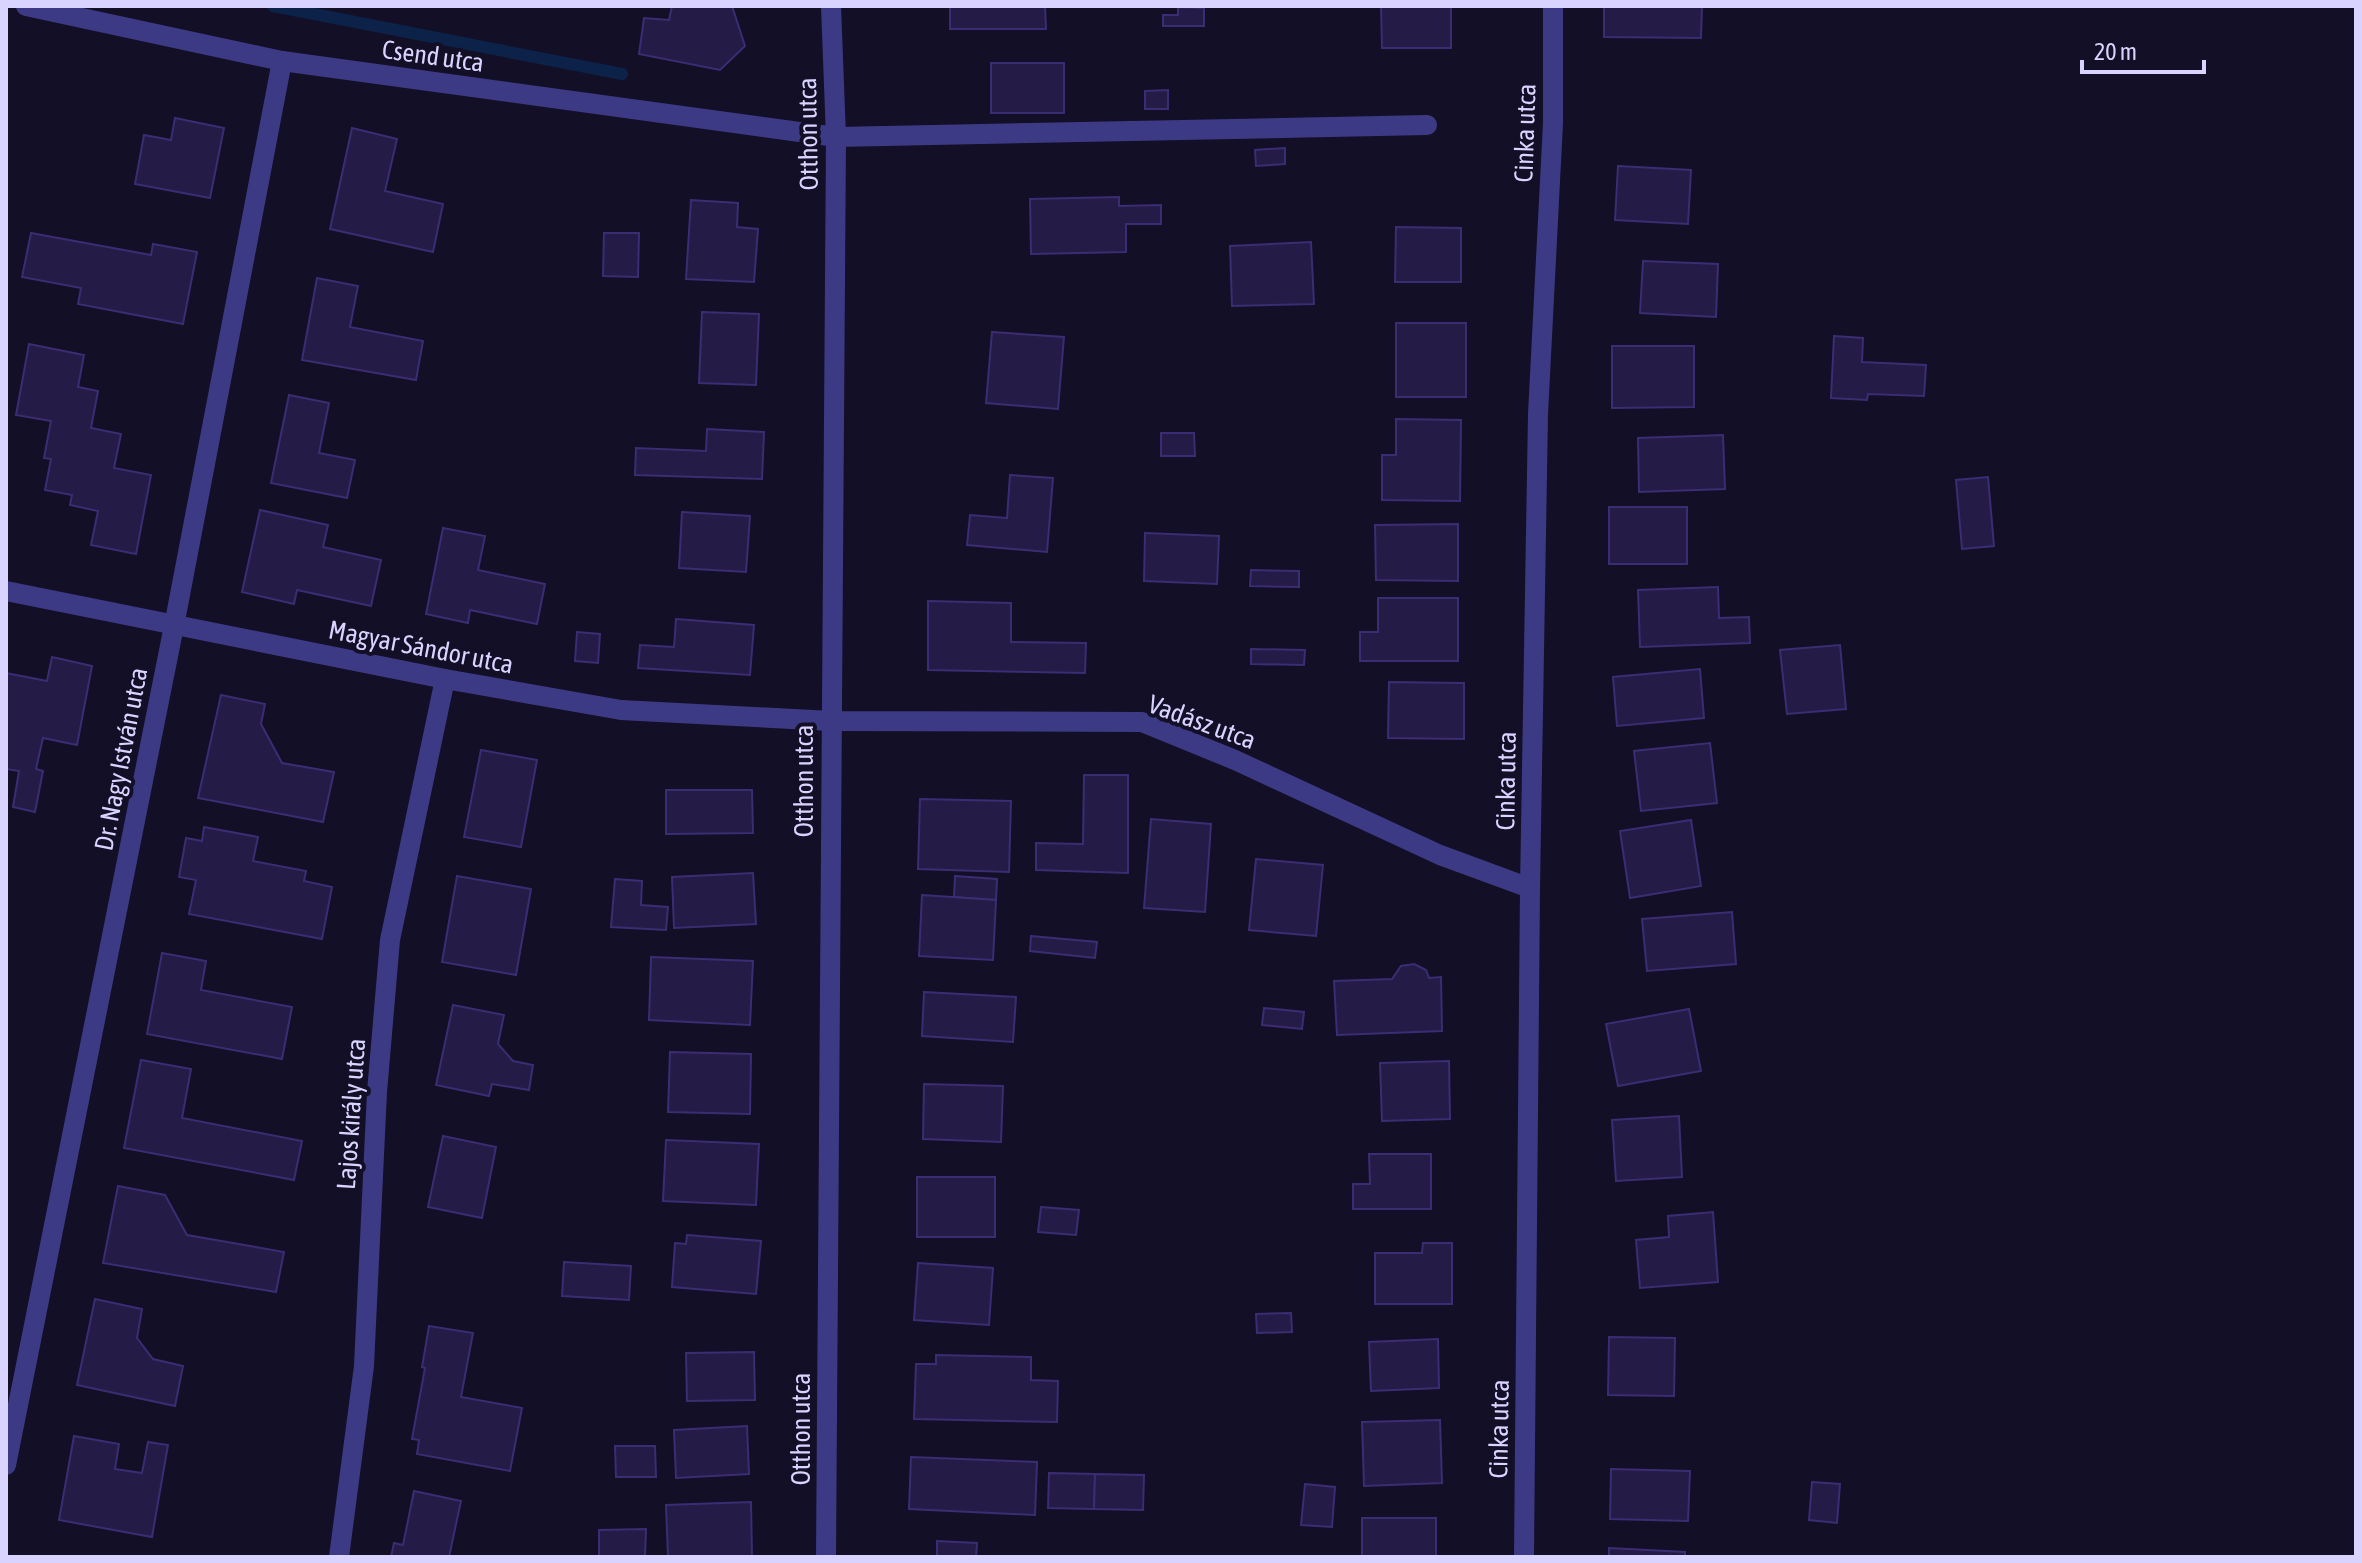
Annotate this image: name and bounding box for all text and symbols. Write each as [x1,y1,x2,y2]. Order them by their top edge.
scale bar [2082,24,2204,74]
street label: Csend utca [380,34,486,78]
text: 20 m [2094,38,2137,65]
street label: Otthon utca [792,77,824,191]
street label: Cinka utca [1508,83,1542,183]
street label: Magyar Sándor utca [326,614,516,680]
street label: Dr. Nagy István utca [89,665,153,853]
street label: Vadász utca [1144,689,1260,755]
street label: Otthon utca [789,725,819,837]
street label: Cinka utca [1490,731,1522,831]
street label: Lajos király utca [331,1037,371,1191]
street label: Otthon utca [786,1373,816,1485]
street label: Cinka utca [1483,1379,1515,1479]

